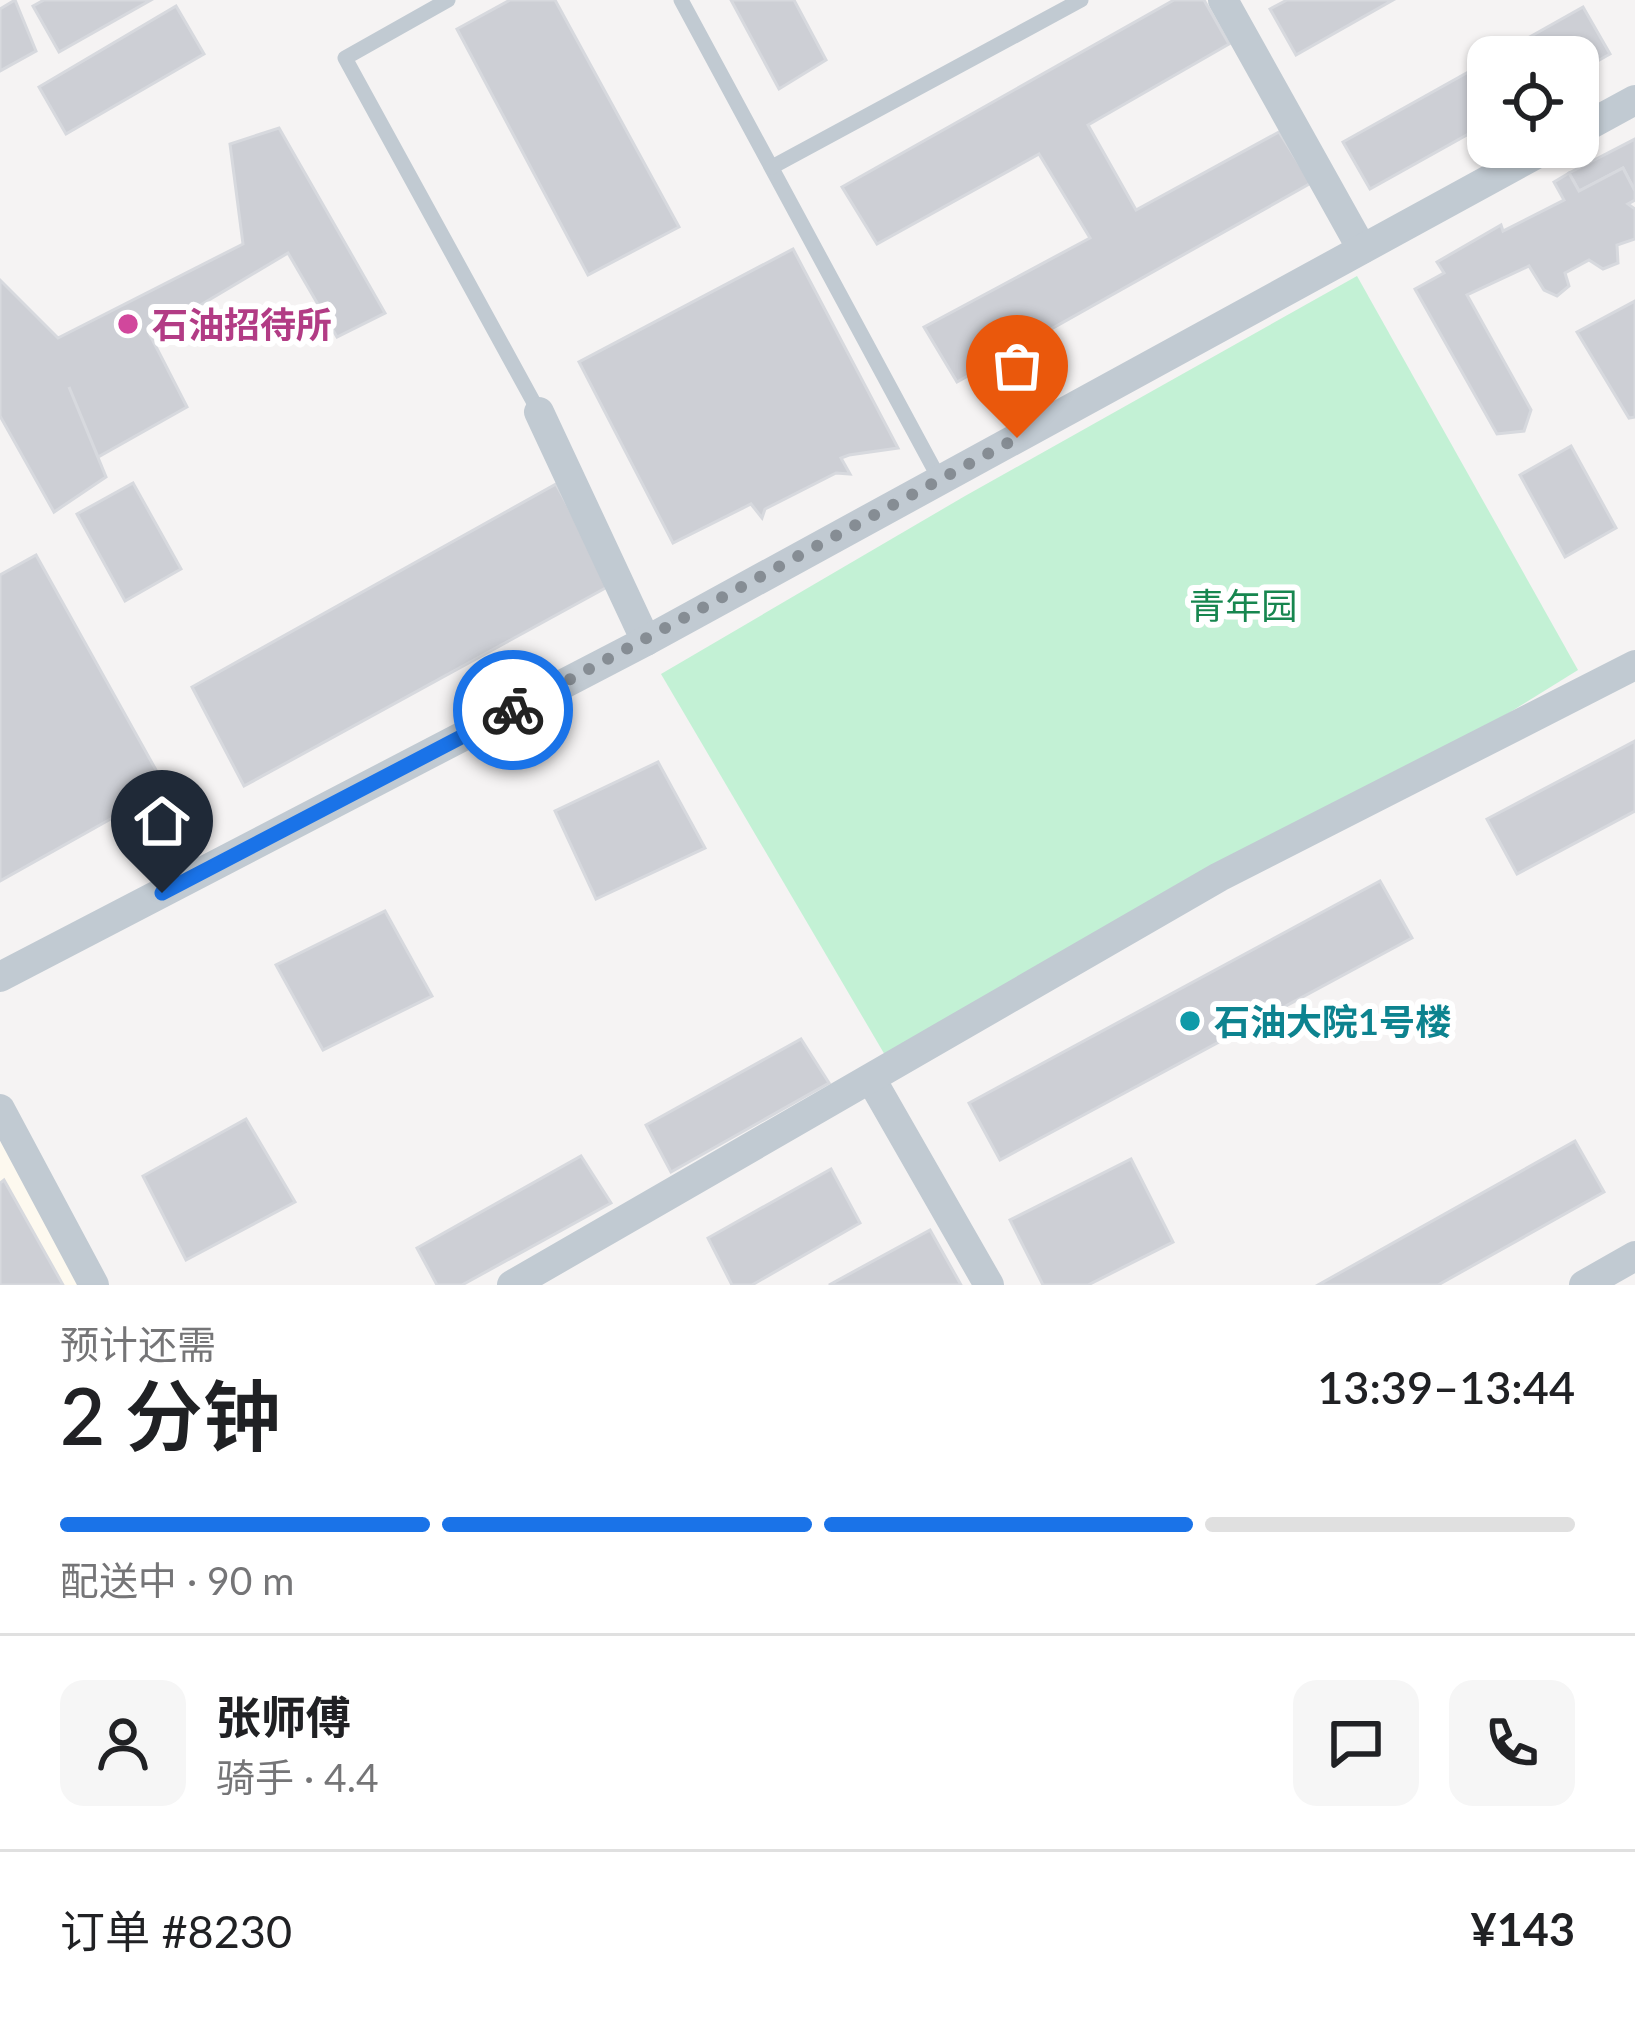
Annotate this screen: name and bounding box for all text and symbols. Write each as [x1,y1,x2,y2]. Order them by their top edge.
map controls [1467,36,1599,168]
button: locate [1467,36,1599,168]
place label: 石油招待所 [152,302,332,346]
marker: 石油招待所 [115,311,141,337]
pin [966,315,1068,438]
icon: bag [984,333,1050,399]
park label: 青年园 [1189,583,1297,627]
courier [453,650,573,770]
icon: bike [480,677,546,743]
pin [111,770,213,893]
icon: home [129,788,195,854]
place label: 石油大院1号楼 [1214,999,1451,1043]
marker: 石油大院1号楼 [1177,1008,1203,1034]
text: 预计还需 [60,1321,216,1367]
text: 13:39–13:44 [1317,1360,1575,1414]
text: 2 分钟 [60,1368,281,1462]
text: 配送中 · 90 m [60,1557,294,1603]
button: person [60,1680,186,1806]
button: chat [1293,1680,1419,1806]
button: phone [1449,1680,1575,1806]
text: 张师傅 [216,1690,351,1744]
text: 骑手 · 4.4 [216,1754,379,1800]
text: ¥143 [1471,1902,1575,1956]
text: 订单 #8230 [60,1904,292,1958]

